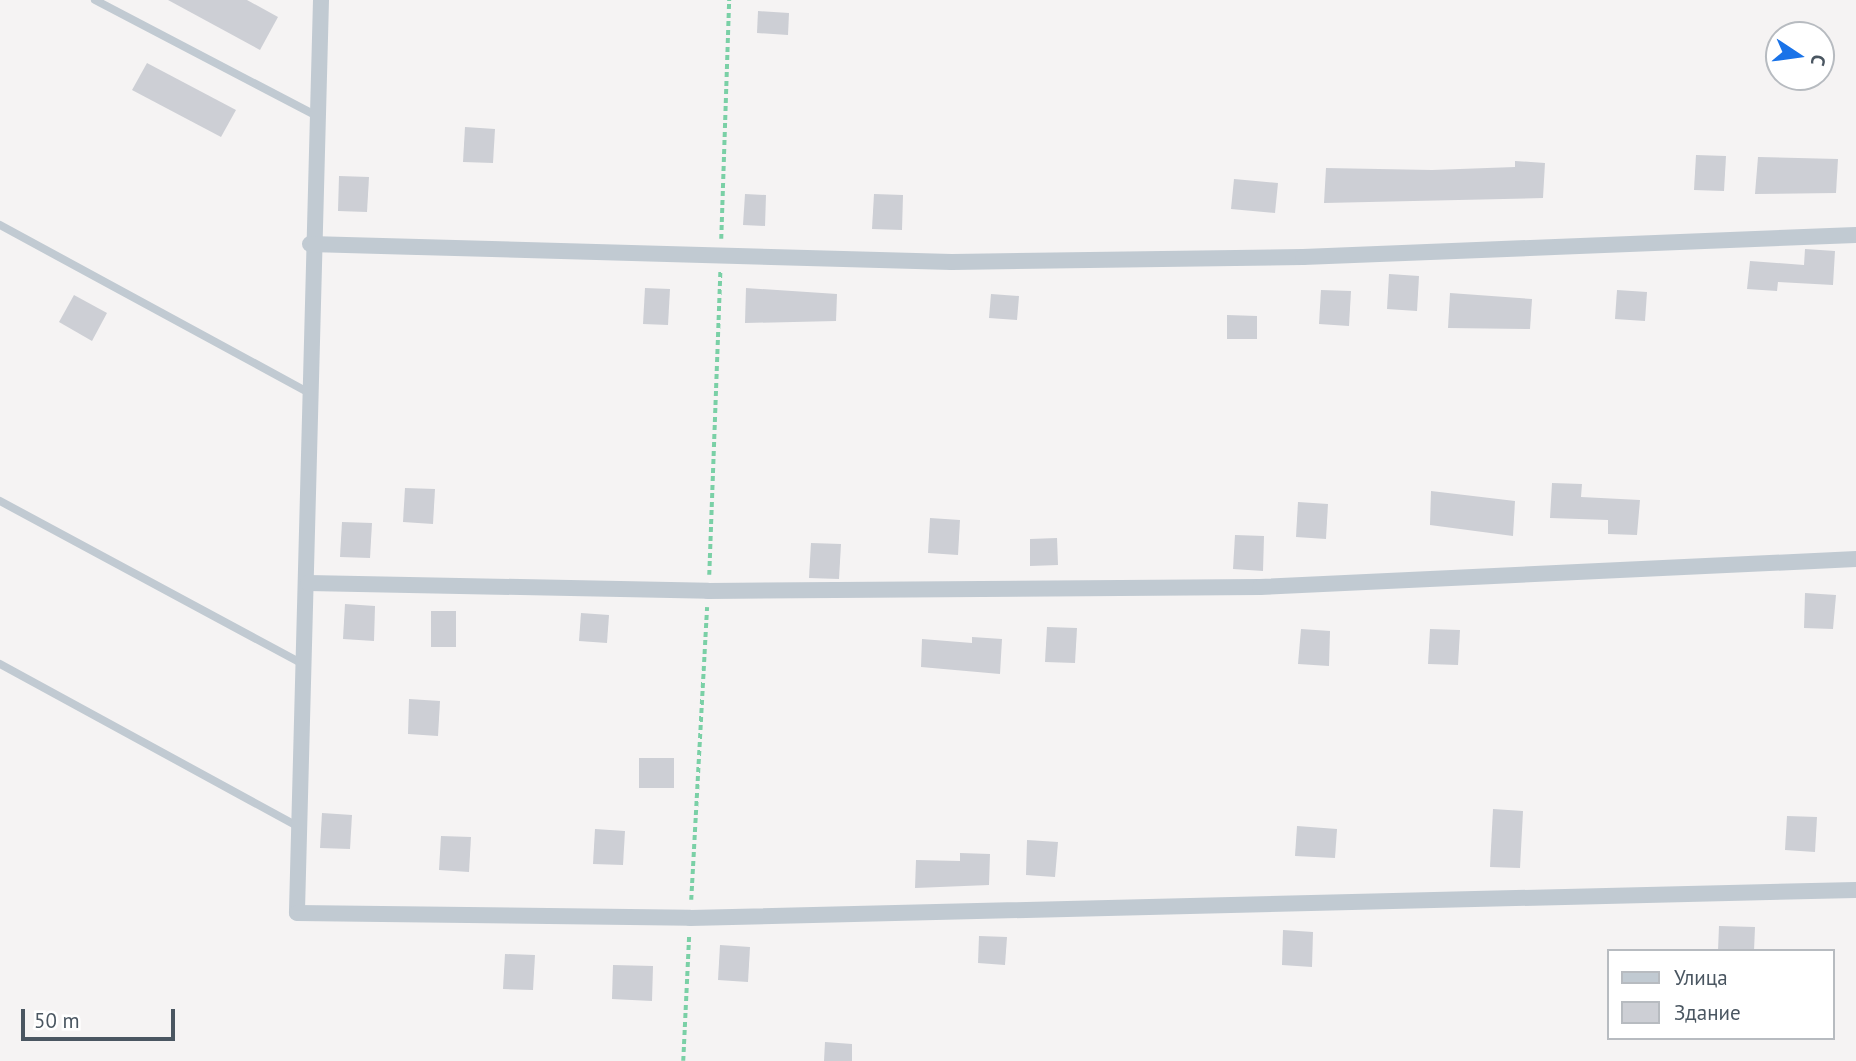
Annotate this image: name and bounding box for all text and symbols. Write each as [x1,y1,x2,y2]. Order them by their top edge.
north arrow [1765,21,1835,91]
text: С [1806,52,1831,68]
legend [1608,949,1835,1040]
text: Улица [1674,964,1728,991]
scale bar [24,995,178,1038]
text: Здание [1674,999,1741,1026]
text: 50 m [34,1007,80,1034]

